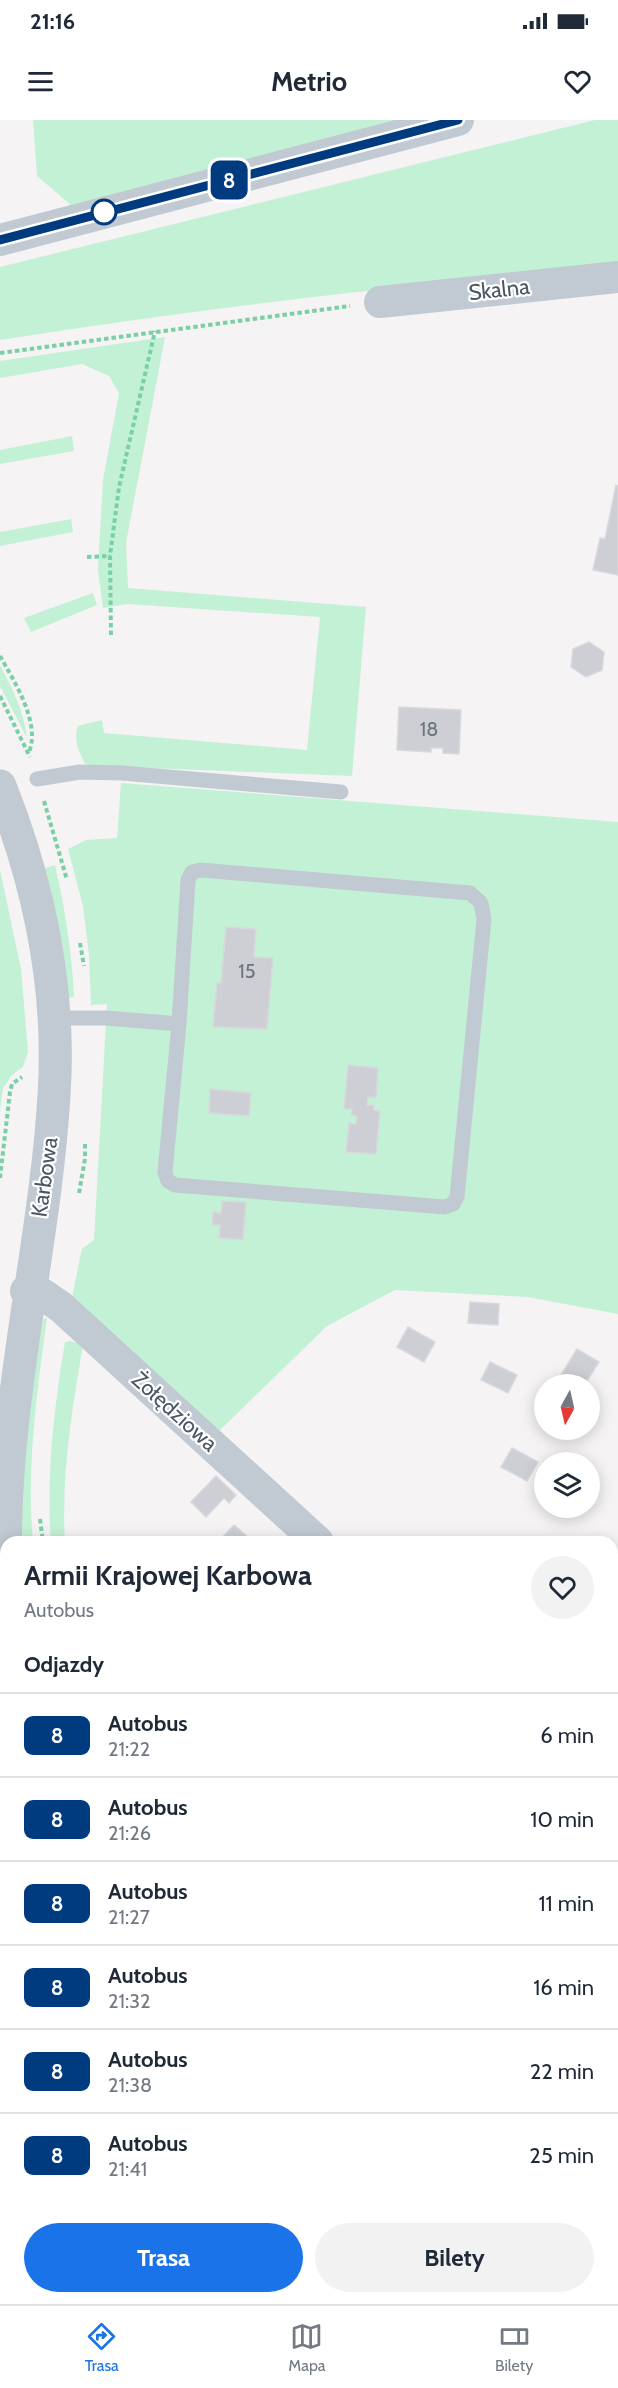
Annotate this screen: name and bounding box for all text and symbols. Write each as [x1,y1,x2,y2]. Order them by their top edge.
text: 21:16 [30,8,75,35]
icon: menu [24,65,57,98]
text: Metrio [271,65,347,98]
icon: heart [561,65,594,98]
line badge: 8 [210,160,248,200]
text: 8 [223,168,235,193]
unlabelled marker [91,199,117,225]
street label: Skalna [467,273,531,306]
house number: 18 [420,717,438,741]
house number: 15 [238,959,256,983]
street label: Karbowa [26,1135,64,1219]
street label: Żołędziowa [126,1366,224,1457]
north arrow [534,1374,600,1440]
map controls [534,1374,600,1518]
button: layers [534,1452,600,1518]
button: heart [531,1556,594,1619]
text: Armii Krajowej Karbowa [24,1558,312,1592]
text: Autobus [24,1598,94,1622]
text: Odjazdy [24,1651,104,1678]
text: Autobus [108,1710,188,1737]
text: 6 min [540,1722,594,1749]
text: 8 [51,1723,63,1748]
text: 21:22 [108,1737,150,1761]
text: Autobus [108,1794,188,1821]
text: 10 min [530,1806,594,1833]
text: 8 [51,1807,63,1832]
text: 21:26 [108,1821,151,1845]
text: Autobus [108,1878,188,1905]
text: 11 min [538,1890,594,1917]
text: 8 [51,1891,63,1916]
text: 21:27 [108,1905,150,1929]
text: Autobus [108,1962,188,1989]
text: 16 min [533,1974,594,2001]
text: 8 [51,1975,63,2000]
text: 21:32 [108,1989,150,2013]
text: Autobus [108,2046,188,2073]
text: 22 min [530,2058,594,2085]
text: 8 [51,2059,63,2084]
text: 21:38 [108,2073,152,2097]
text: Autobus [108,2130,188,2157]
text: 25 min [529,2142,594,2169]
text: 8 [51,2143,63,2168]
text: 21:41 [108,2157,147,2181]
button: Trasa [24,2223,303,2292]
button: Bilety [315,2223,594,2292]
tab: Trasa [85,2320,119,2375]
tab: Mapa [288,2320,326,2375]
tab: Bilety [495,2320,533,2375]

